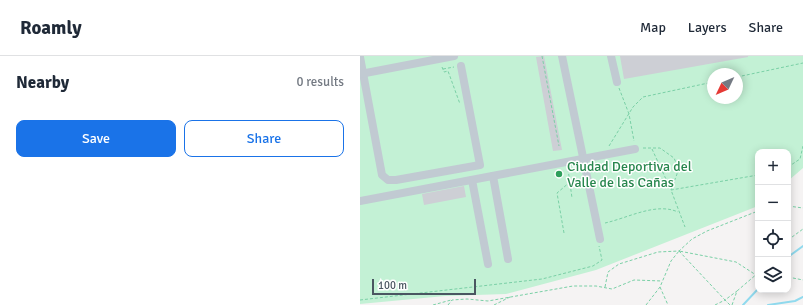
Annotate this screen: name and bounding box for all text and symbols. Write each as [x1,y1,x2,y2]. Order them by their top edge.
text: Roamly [20,16,82,40]
text: Map [640,19,666,36]
text: Layers [688,19,727,36]
text: Share [749,19,783,36]
north arrow [707,68,743,104]
text: Nearby [16,72,69,93]
text: 0 results [296,74,344,90]
button: Save [16,120,176,157]
button: Share [184,120,344,157]
map controls [755,149,791,293]
button: + [755,149,791,185]
place label: Ciudad Deportiva del Valle de las Cañas [567,158,692,191]
marker: Ciudad Deportiva del Valle de las Cañas [554,169,564,179]
button: − [755,185,791,221]
button: locate [755,221,791,257]
button: layers [755,257,791,293]
scale bar [372,277,476,296]
text: 100 m [378,279,407,292]

